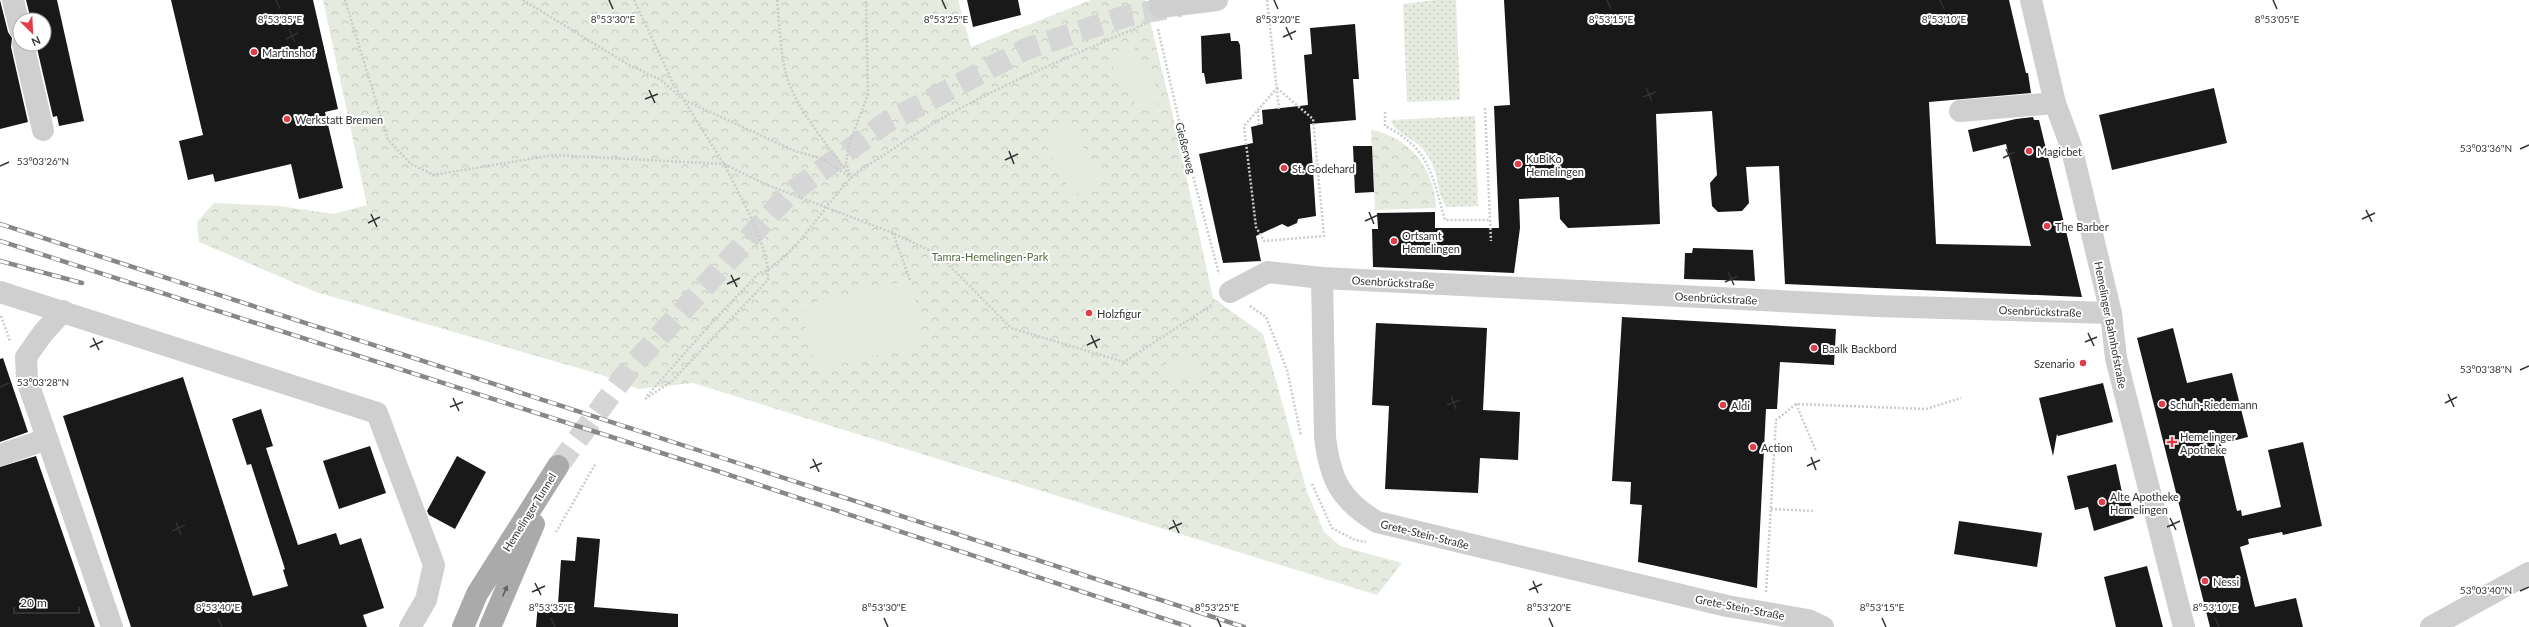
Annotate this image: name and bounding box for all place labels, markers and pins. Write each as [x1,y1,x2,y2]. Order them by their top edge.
place label: Martinshof [262,46,315,59]
marker: Martinshof [249,47,259,57]
place label: Werkstatt Bremen [295,113,383,126]
marker: Werkstatt Bremen [282,114,292,124]
place label: Magicbet [2037,145,2082,158]
marker: Magicbet [2024,146,2034,156]
place label: KuBiKo Hemelingen [1526,152,1584,178]
marker: KuBiKo Hemelingen [1513,159,1523,169]
place label: St. Godehard [1292,162,1355,175]
marker: St. Godehard [1279,163,1289,173]
place label: The Barber [2055,220,2109,233]
marker: The Barber [2042,221,2052,231]
place label: Ortsamt Hemelingen [1402,229,1460,255]
marker: Ortsamt Hemelingen [1389,236,1399,246]
place label: Holzfigur [1097,307,1141,320]
marker: Holzfigur [1084,308,1094,318]
place label: Baalk Backbord [1822,342,1897,355]
marker: Baalk Backbord [1809,343,1819,353]
place label: Szenario [2034,357,2075,370]
marker: Szenario [2078,358,2088,368]
place label: Schuh-Riedemann [2170,398,2258,411]
place label: Aldi [1731,399,1750,412]
marker: Schuh-Riedemann [2157,399,2167,409]
marker: Aldi [1718,400,1728,410]
place label: Hemelinger Apotheke [2180,430,2236,456]
marker: Hemelinger Apotheke [2167,437,2177,447]
place label: Action [1761,441,1793,454]
marker: Action [1748,442,1758,452]
place label: Alte Apotheke Hemelingen [2110,490,2179,516]
marker: Alte Apotheke Hemelingen [2097,497,2107,507]
place label: Nessi [2213,575,2240,588]
marker: Nessi [2200,576,2210,586]

